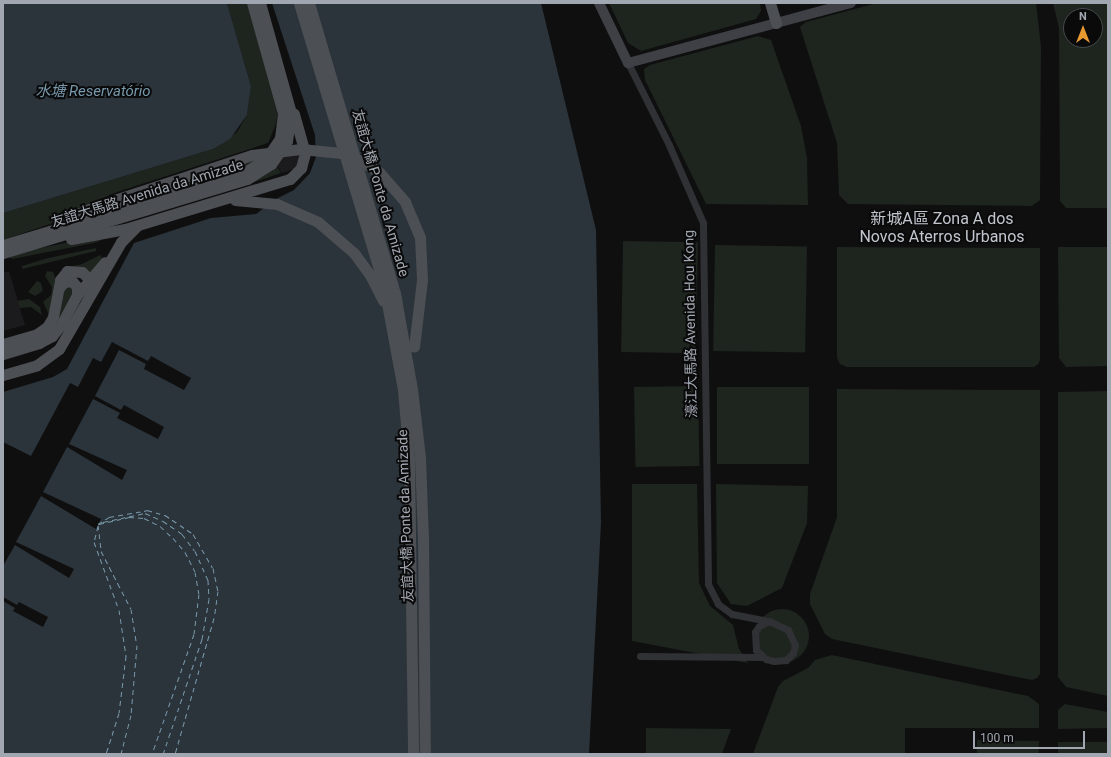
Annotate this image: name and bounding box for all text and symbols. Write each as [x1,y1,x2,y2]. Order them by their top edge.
north arrow [1063,8,1103,48]
text: N [1079,10,1087,23]
water label: 水塘 Reservatório [35,83,151,101]
street label: 友誼大橋 Ponte da Amizade [349,107,413,279]
street label: 友誼大馬路 Avenida da Amizade [49,156,245,230]
district label: 新城A區 Zona A dos Novos Aterros Urbanos [849,209,1035,247]
street label: 濠江大馬路 Avenida Hou Kong [680,230,700,418]
street label: 友誼大橋 Ponte da Amizade [394,429,416,603]
scale bar [975,723,1087,749]
text: 100 m [980,731,1014,745]

